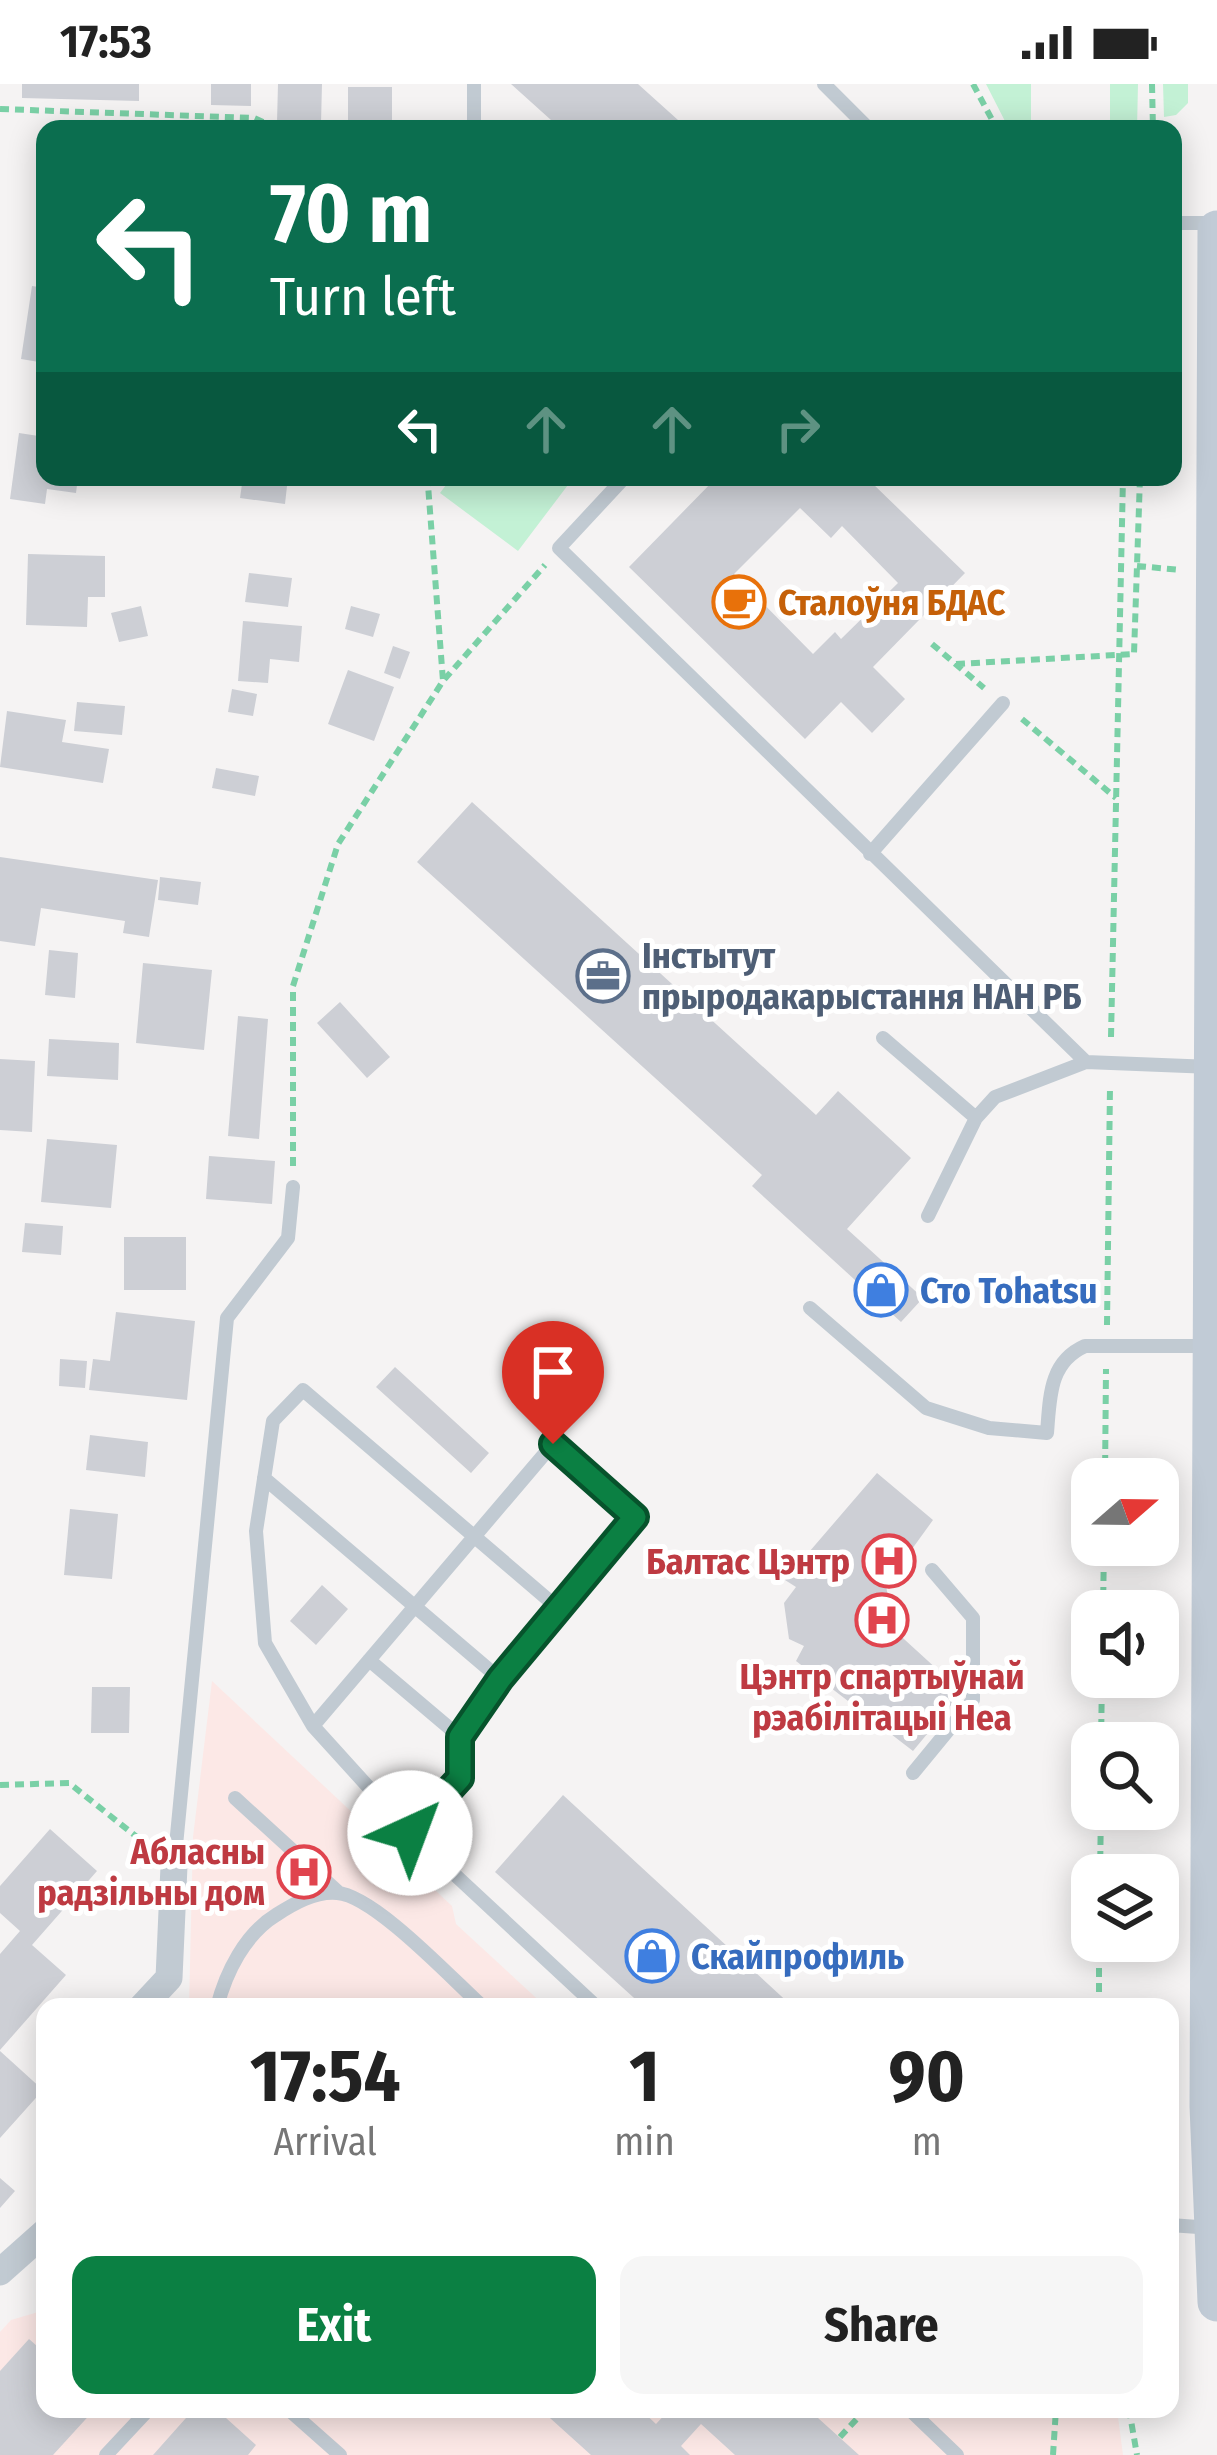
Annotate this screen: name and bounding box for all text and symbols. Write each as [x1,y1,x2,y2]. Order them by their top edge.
text: 17:53 [60,15,152,69]
text: 70 m [270,163,432,264]
icon: left [72,168,228,324]
text: Turn left [270,265,456,329]
icon: left [387,396,453,462]
icon: ahead [513,396,579,462]
icon: ahead [639,396,705,462]
icon: right [765,396,831,462]
cafe icon: Сталоўня БДАС [711,574,767,630]
place label: Сталоўня БДАС [778,581,1006,625]
place label: Інстытут прыродакарыстання НАН РБ [642,934,1082,1019]
office icon: Інстытут прыродакарыстання НАН РБ [575,948,631,1004]
shop icon: Сто Tohatsu [853,1262,909,1318]
place label: Сто Tohatsu [920,1269,1097,1313]
pin [502,1321,604,1444]
icon: arrive [520,1339,586,1405]
north arrow [1071,1458,1179,1566]
map controls [1071,1458,1179,1962]
hospital icon: Балтас Цэнтр [861,1533,917,1589]
place label: Балтас Цэнтр [646,1540,850,1584]
button: sound [1071,1590,1179,1698]
hospital icon: Цэнтр спартыўнай рэабілітацыі Неа [854,1592,910,1648]
place label: Цэнтр спартыўнай рэабілітацыі Неа [739,1655,1025,1740]
button: search [1071,1722,1179,1830]
position arrow [347,1770,473,1896]
place label: Абласны радзільны дом [37,1830,265,1915]
hospital icon: Абласны радзільны дом [276,1844,332,1900]
button: layers [1071,1854,1179,1962]
shop icon: Скайпрофиль [624,1928,680,1984]
place label: Скайпрофиль [691,1935,904,1979]
text: 17:54 [250,2034,400,2120]
text: 1 [629,2034,660,2120]
text: 90 [889,2034,965,2120]
text: Arrival [273,2119,377,2165]
text: min [614,2119,675,2165]
text: m [912,2119,942,2165]
button: Exit [72,2256,596,2394]
button: Share [620,2256,1143,2394]

